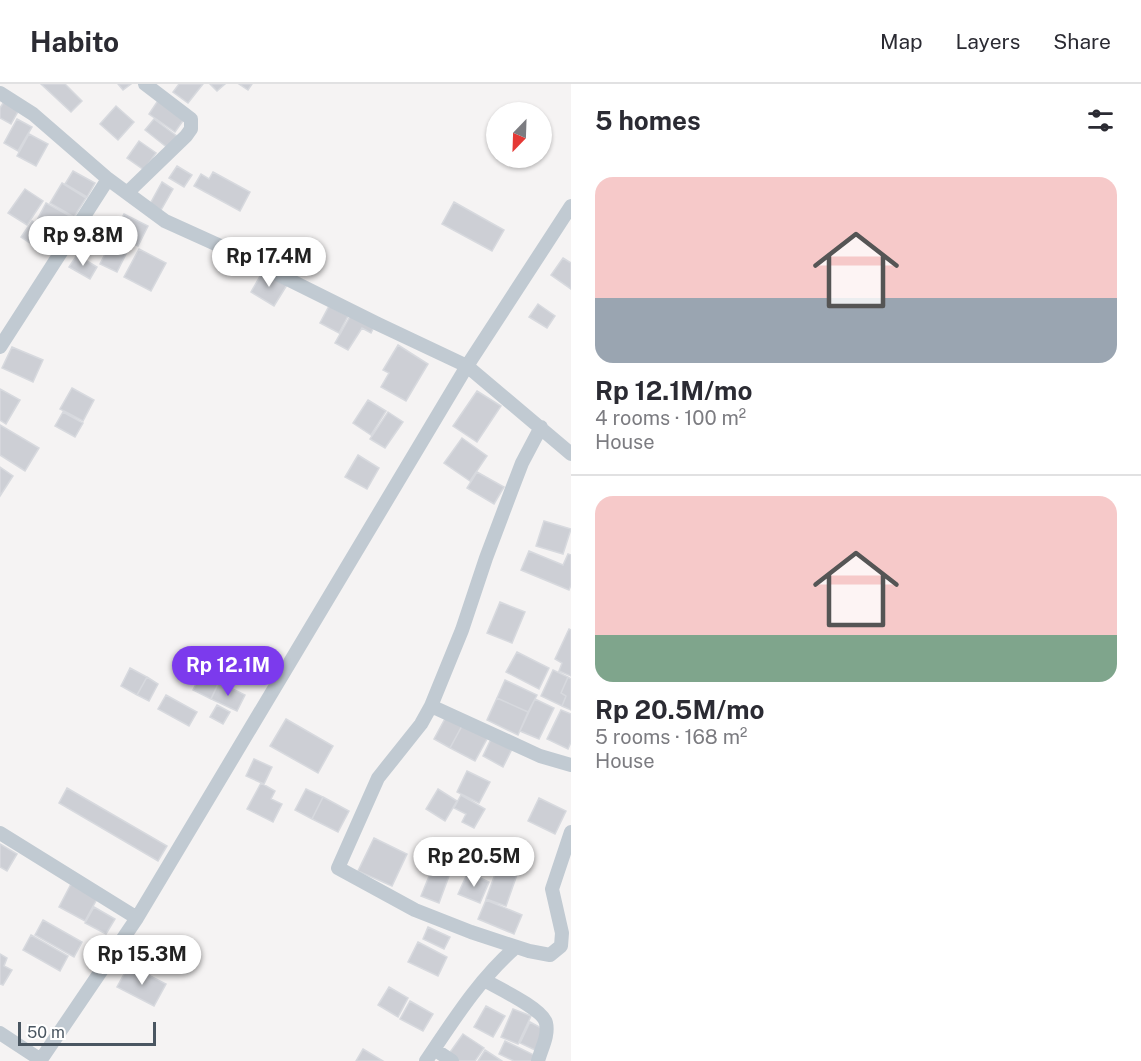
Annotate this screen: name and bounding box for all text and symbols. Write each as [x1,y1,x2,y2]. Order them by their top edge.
text: Habito [30,25,119,58]
text: Map [880,29,923,54]
text: Layers [956,29,1020,54]
text: Share [1053,29,1111,54]
north arrow [486,102,552,168]
map controls [486,102,552,168]
icon: filters [1084,104,1117,137]
text: 5 homes [595,105,701,136]
pin: Rp 9.8M [28,216,138,267]
icon: home [802,216,910,324]
text: Rp 9.8M [43,223,123,247]
pin: Rp 17.4M [207,237,331,288]
text: Rp 17.4M [226,244,312,268]
text: Rp 12.1M/mo [595,375,752,406]
text: 4 rooms · 100 m² [595,406,746,430]
text: House [595,430,655,454]
icon: home [802,535,910,643]
pin: Rp 12.1M [166,646,290,697]
text: Rp 12.1M [186,653,270,677]
text: Rp 20.5M/mo [595,694,764,725]
text: 5 rooms · 168 m² [595,725,747,749]
text: House [595,749,655,773]
pin: Rp 20.5M [412,837,536,888]
text: Rp 20.5M [427,844,521,868]
pin: Rp 15.3M [80,935,204,986]
text: Rp 15.3M [97,942,187,966]
scale bar [18,1019,156,1046]
text: 50 m [27,1023,65,1042]

